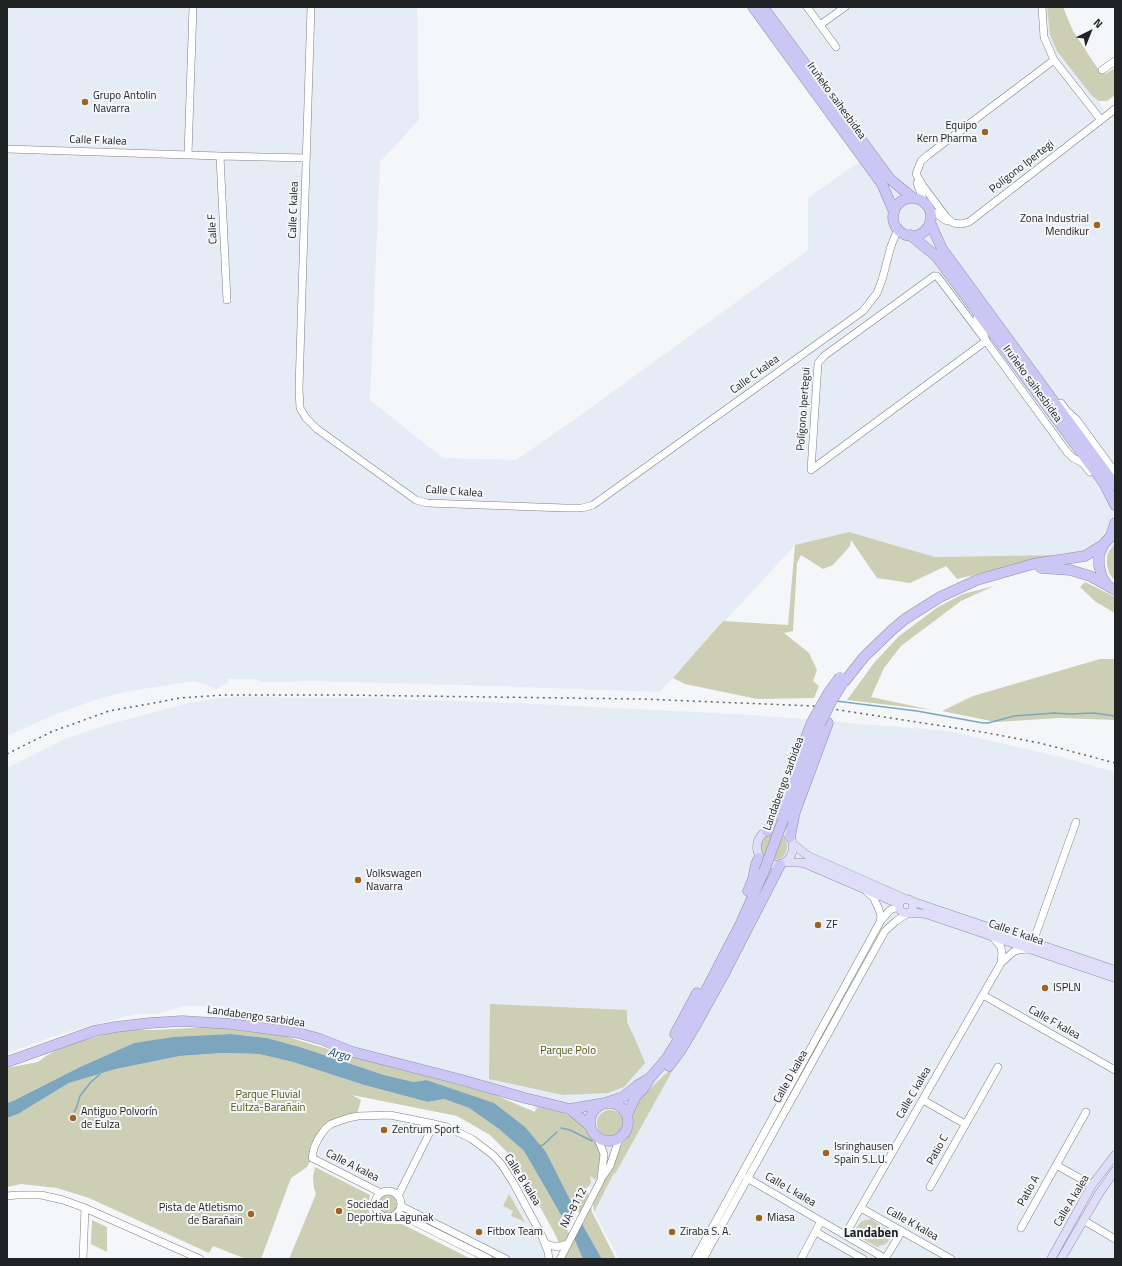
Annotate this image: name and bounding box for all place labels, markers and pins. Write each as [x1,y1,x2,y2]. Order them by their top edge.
place label: Grupo Antolin Navarra [93,89,156,115]
marker: Grupo Antolin Navarra [80,97,90,107]
place label: Equipo Kern Pharma [917,119,977,145]
marker: Equipo Kern Pharma [980,127,990,137]
place label: Zona Industrial Mendikur [1020,212,1089,238]
marker: Zona Industrial Mendikur [1092,220,1102,230]
place label: Volkswagen Navarra [366,867,422,893]
marker: Volkswagen Navarra [353,875,363,885]
place label: ZF [826,918,838,932]
marker: ZF [813,920,823,930]
place label: ISPLN [1053,981,1081,995]
marker: ISPLN [1040,983,1050,993]
place label: Antiguo Polvorín de Eulza [81,1105,157,1131]
marker: Antiguo Polvorín de Eulza [68,1113,78,1123]
place label: Zentrum Sport [392,1123,460,1137]
marker: Zentrum Sport [379,1125,389,1135]
place label: Isringhausen Spain S.L.U. [834,1140,893,1166]
marker: Isringhausen Spain S.L.U. [821,1148,831,1158]
place label: Sociedad Deportiva Lagunak [347,1198,433,1224]
place label: Pista de Atletismo de Barañain [159,1201,243,1227]
marker: Sociedad Deportiva Lagunak [334,1206,344,1216]
marker: Pista de Atletismo de Barañain [246,1209,256,1219]
place label: Miasa [767,1211,795,1225]
marker: Miasa [754,1213,764,1223]
place label: Fitbox Team [487,1225,543,1239]
place label: Ziraba S. A. [680,1225,731,1239]
marker: Fitbox Team [474,1227,484,1237]
marker: Ziraba S. A. [667,1227,677,1237]

